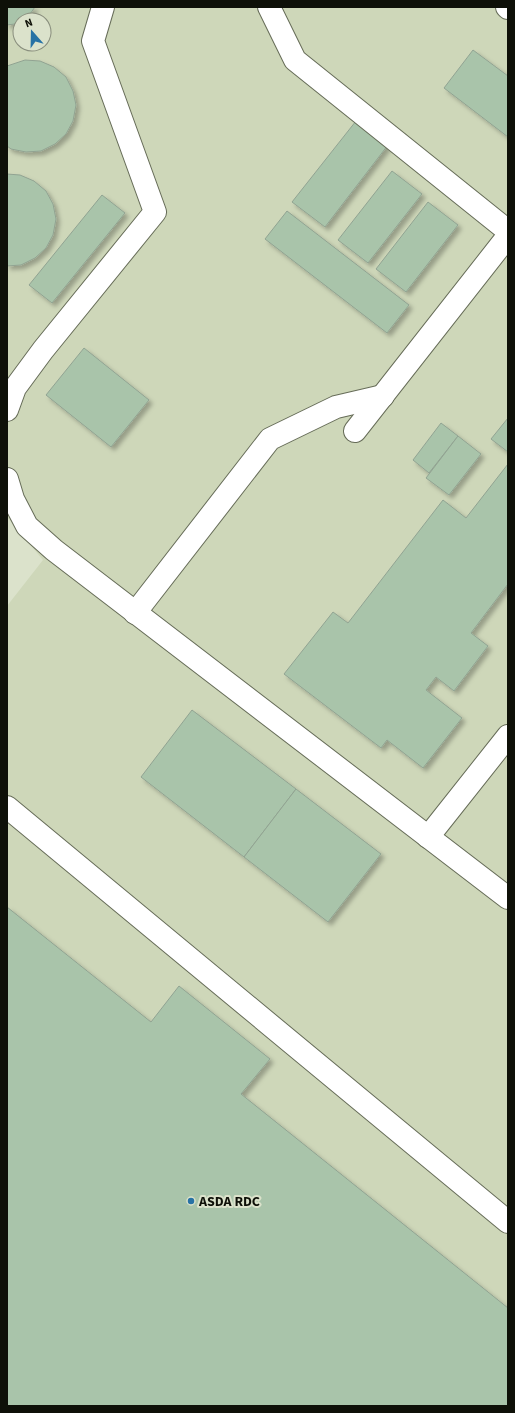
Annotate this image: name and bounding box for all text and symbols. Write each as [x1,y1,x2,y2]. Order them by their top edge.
north arrow [12,12,52,52]
text: N [23,15,35,31]
place label: ASDA RDC [198,1192,260,1212]
marker: ASDA RDC [186,1196,196,1206]

